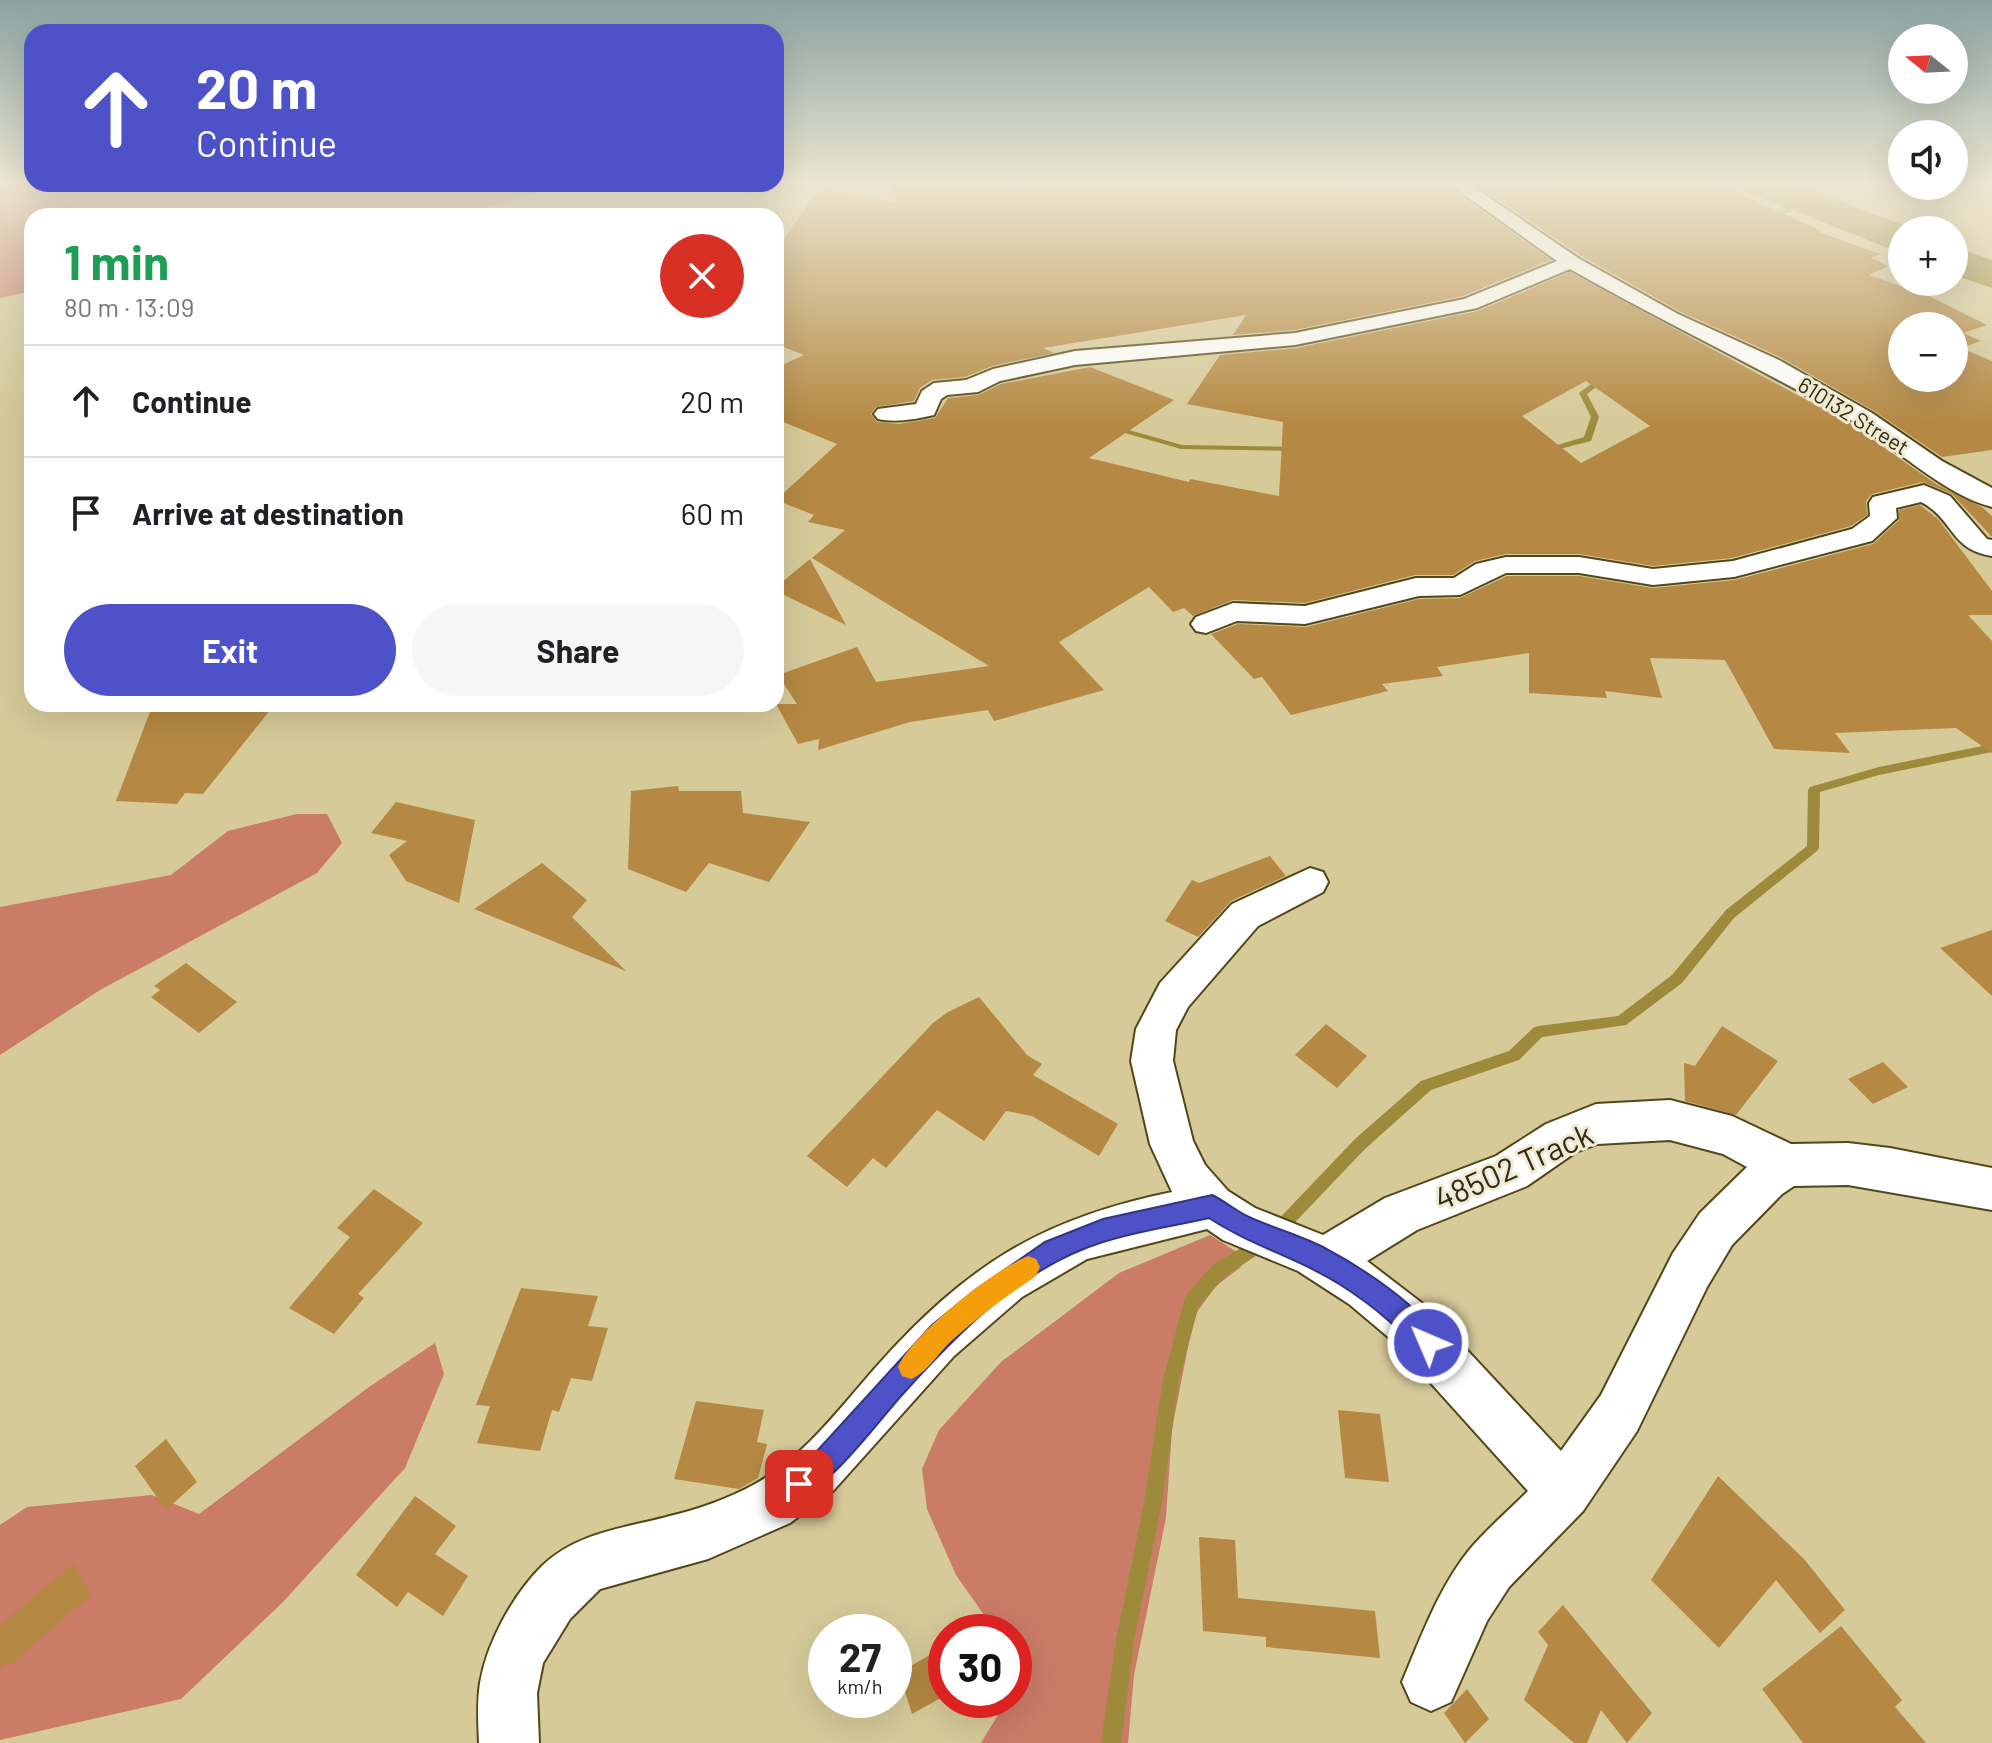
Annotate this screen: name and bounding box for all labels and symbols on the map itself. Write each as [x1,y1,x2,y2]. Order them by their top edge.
north arrow [1888,24,1968,104]
street label: 610132 Street [1794,371,1914,459]
street label: 48502 Track [1428,1113,1598,1217]
position arrow [1386,1301,1470,1385]
pin [765,1450,833,1518]
speed limit sign: 30 [928,1614,1032,1718]

